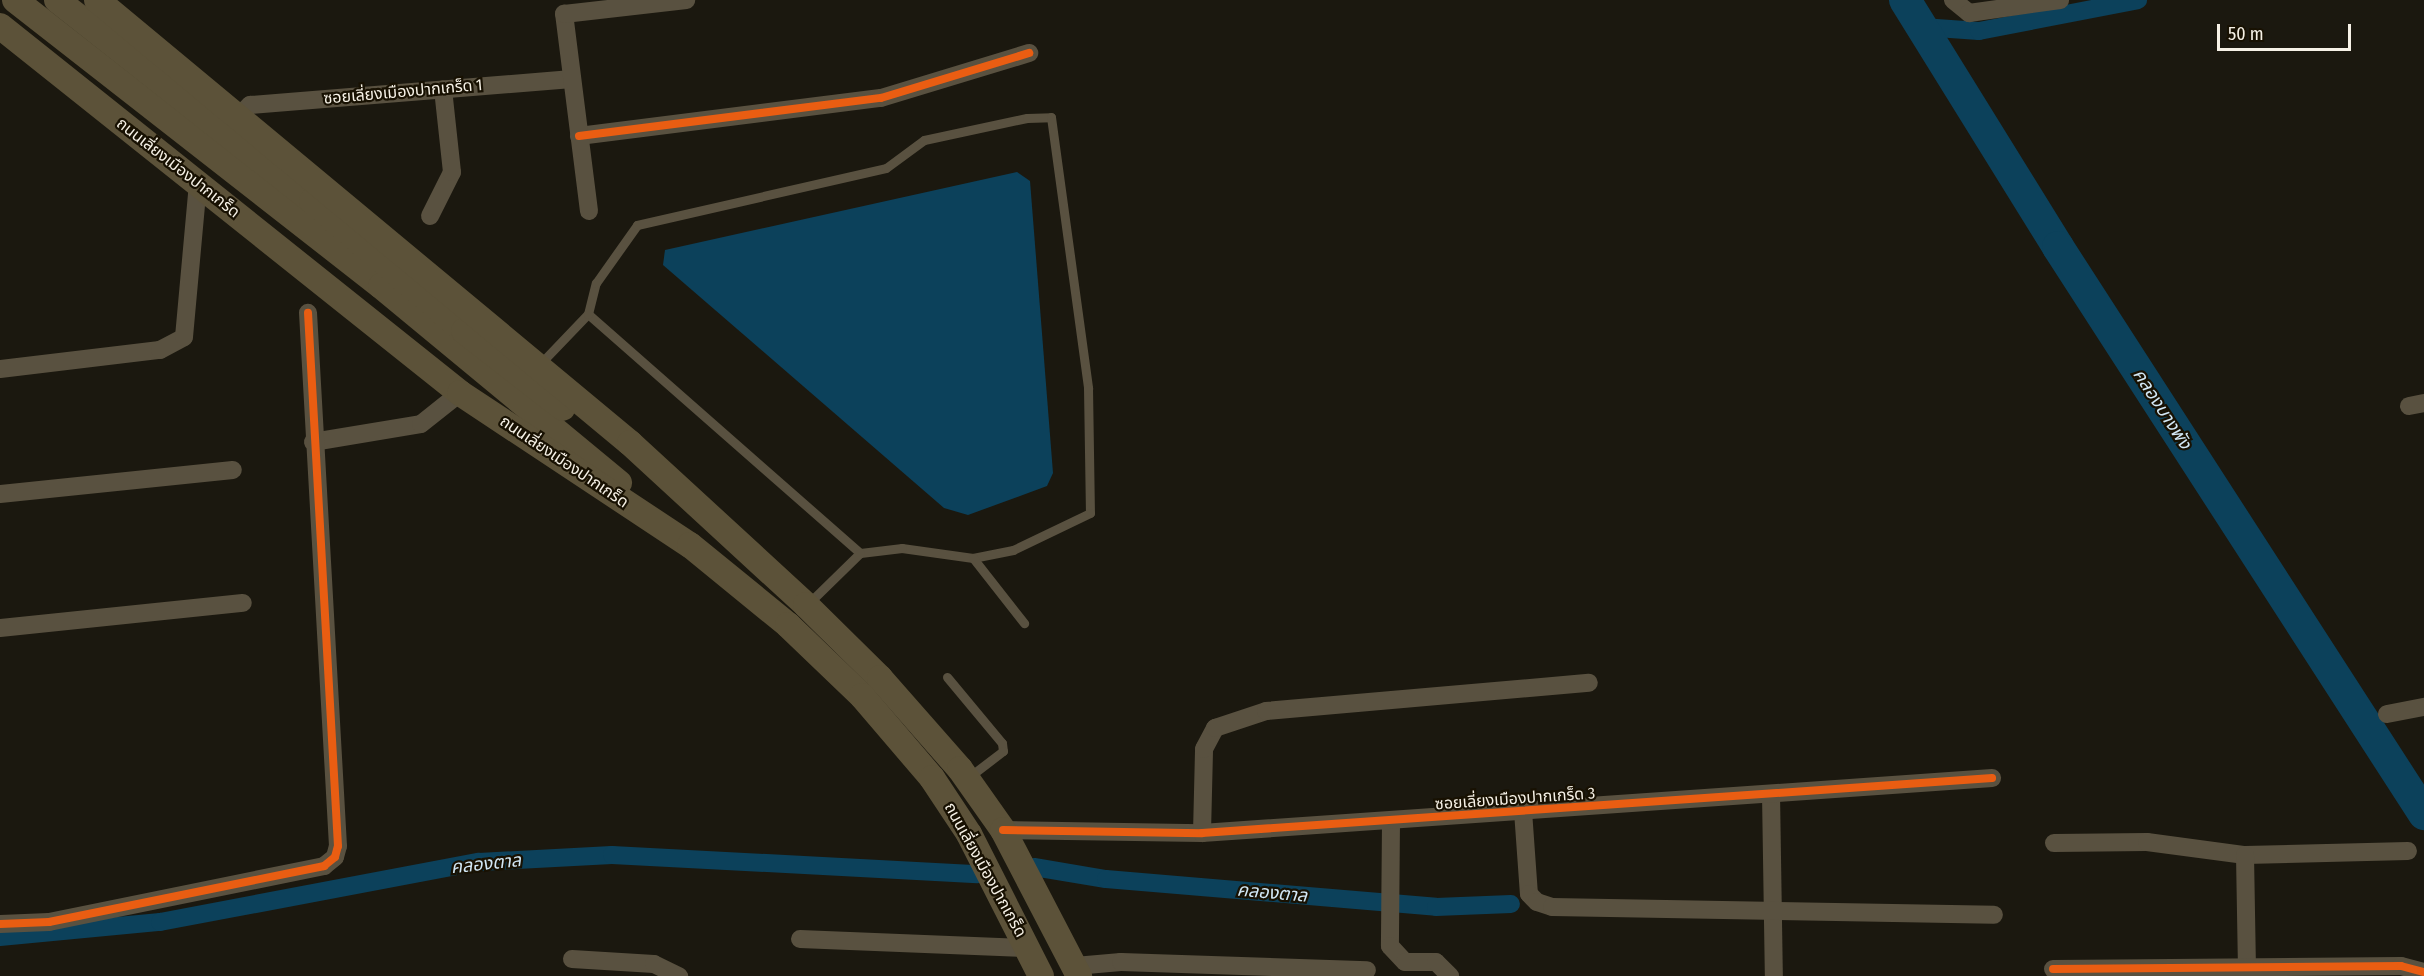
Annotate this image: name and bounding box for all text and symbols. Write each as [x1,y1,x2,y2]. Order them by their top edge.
scale bar [2220,12,2354,50]
text: 50 m [2228,23,2264,45]
street label: ซอยเลี่ยงเมืองปากเกร็ด 1 [323,75,483,109]
street label: ถนนเลี่ยงเมืองปากเกร็ด [113,114,243,222]
water label: คลองบางพัง [2128,365,2196,453]
street label: ถนนเลี่ยงเมืองปากเกร็ด [496,412,632,512]
street label: ซอยเลี่ยงเมืองปากเกร็ด 3 [1434,784,1596,814]
street label: ถนนเลี่ยงเมืองปากเกร็ด [940,799,1030,941]
water label: คลองตาล [450,850,522,878]
water label: คลองตาล [1236,879,1308,907]

